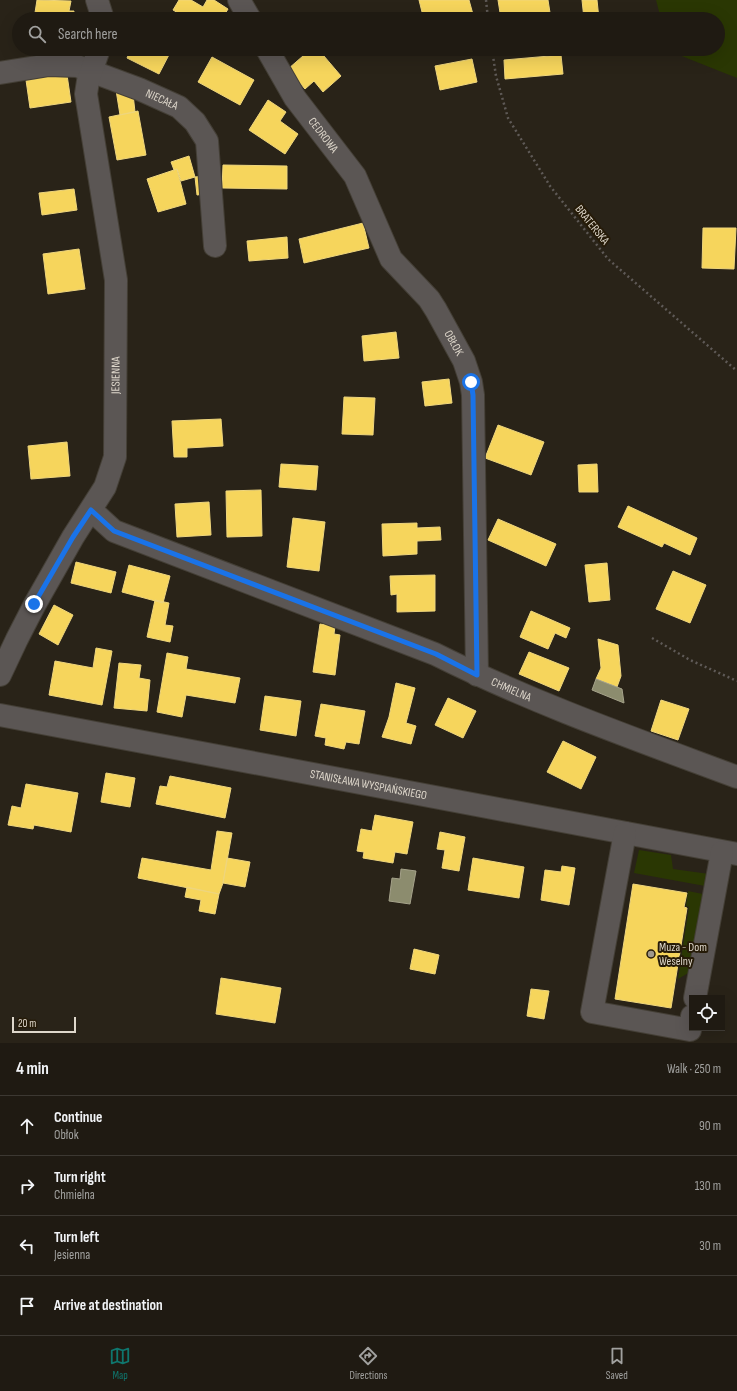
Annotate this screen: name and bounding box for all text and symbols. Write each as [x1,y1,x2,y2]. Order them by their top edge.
search box [12,12,725,56]
icon: search [26,23,48,45]
text: Search here [58,25,118,44]
street label: NIECAŁA [143,86,181,114]
street label: CEDROWA [305,114,342,156]
street label: BRATERSKA [572,202,613,248]
street label: OBŁOK [441,327,467,359]
street label: JESIENNA [108,356,123,395]
route start [462,373,480,391]
route end [25,595,43,613]
street label: CHMIELNA [489,674,534,705]
street label: STANISŁAWA WYSPIAŃSKIEGO [309,766,428,803]
place label: Muza - Dom Weselny [659,940,707,969]
marker: Muza - Dom Weselny [646,949,656,959]
map controls [689,995,725,1031]
button: locate [689,995,725,1031]
scale bar [12,1015,76,1034]
text: 20 m [18,1017,36,1030]
text: 4 min [16,1059,49,1079]
text: Walk · 250 m [667,1061,721,1077]
text: Continue [54,1108,103,1127]
icon: ahead [16,1115,38,1137]
text: 90 m [699,1118,721,1134]
text: Obłok [54,1127,79,1143]
text: Turn right [54,1168,106,1187]
icon: right [16,1175,38,1197]
text: 130 m [695,1178,721,1194]
text: Chmielna [54,1187,95,1203]
text: Turn left [54,1228,99,1247]
icon: left [16,1235,38,1257]
text: 30 m [699,1238,721,1254]
text: Jesienna [54,1247,90,1263]
icon: arrive [16,1295,38,1317]
text: Arrive at destination [54,1296,163,1315]
tab: Map [109,1345,131,1382]
tab: Directions [350,1345,387,1382]
tab: Saved [606,1345,628,1382]

